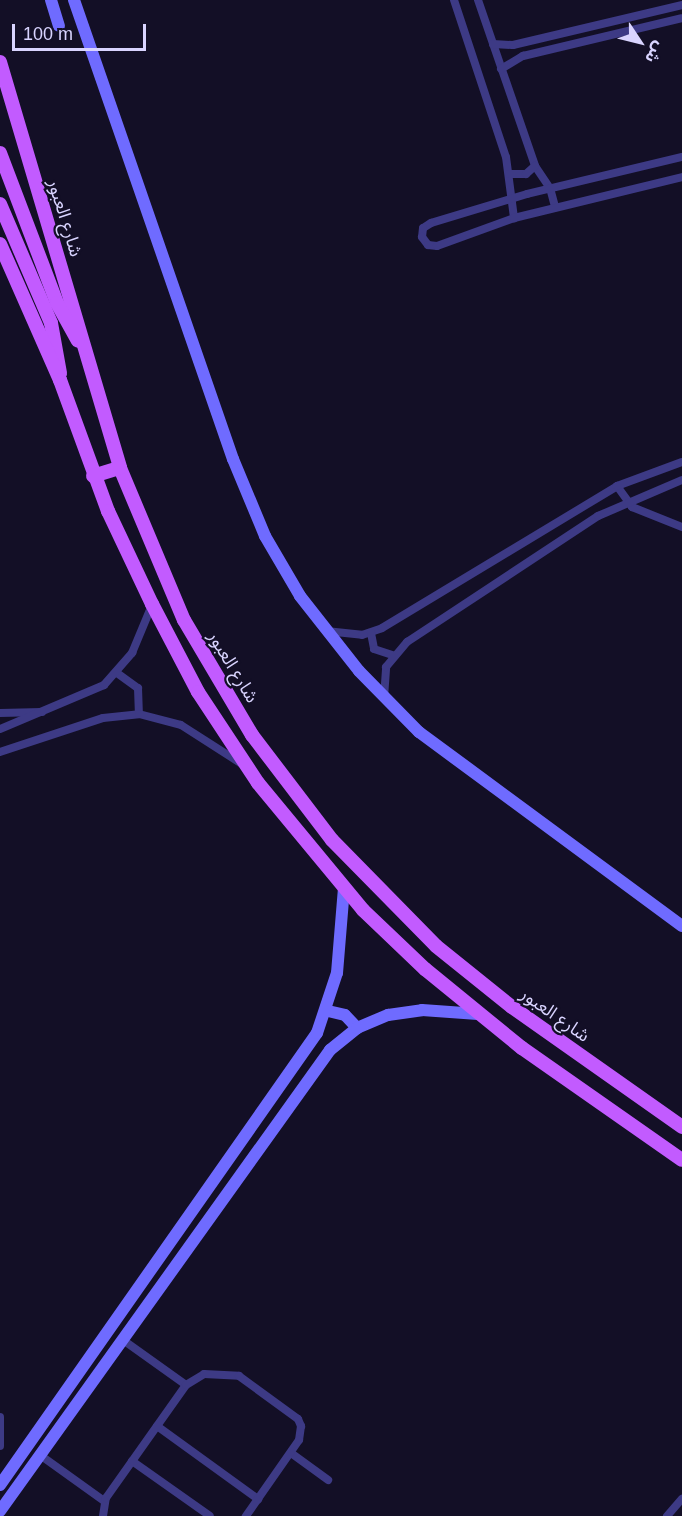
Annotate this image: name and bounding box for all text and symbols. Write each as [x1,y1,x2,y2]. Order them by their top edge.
scale bar [15,12,148,50]
north arrow [610,12,670,72]
text: 100 m [23,24,73,44]
text: ش [642,39,668,66]
street label: شارع العبور [43,177,87,259]
street label: شارع العبور [203,627,263,707]
street label: شارع العبور [516,983,594,1047]

